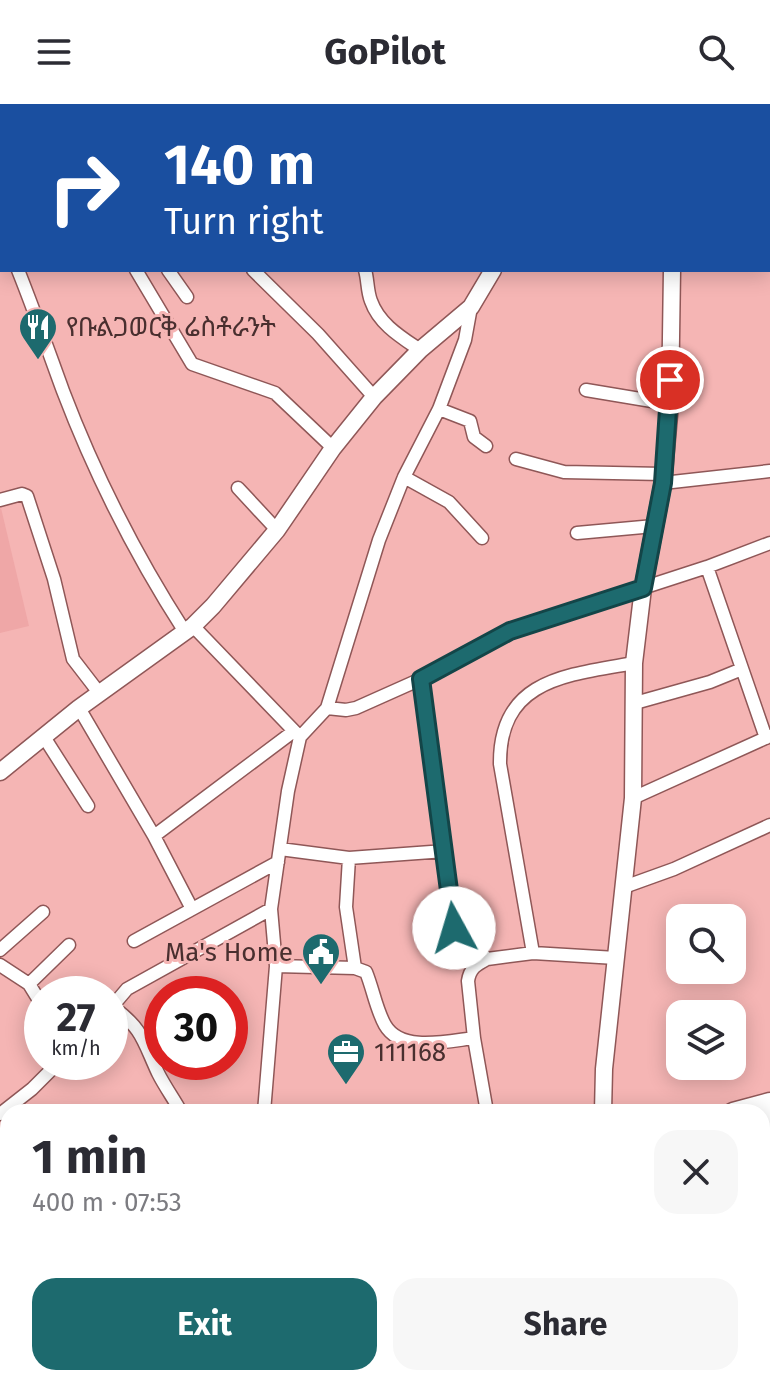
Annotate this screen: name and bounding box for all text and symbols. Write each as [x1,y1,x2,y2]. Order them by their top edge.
icon: menu [32,30,76,74]
text: GoPilot [324,30,446,74]
icon: search [694,30,738,74]
text: 140 m [164,132,315,199]
icon: right [32,136,136,240]
text: Turn right [164,200,324,244]
restaurant icon: የቡልጋወርቅ ሬስቶራንት [17,306,59,361]
place label: የቡልጋወርቅ ሬስቶራንት [66,312,276,343]
pin [636,346,704,414]
icon: arrive [648,358,692,402]
position arrow [412,886,496,970]
map controls [666,904,746,1080]
button: search [666,904,746,984]
public building icon: Ma's Home [300,931,342,986]
place label: Ma's Home [165,937,293,968]
speed limit sign: 30 [144,976,248,1080]
text: 27 [57,994,96,1042]
button: layers [666,1000,746,1080]
office icon: 111168 [325,1031,367,1086]
text: km/h [51,1036,101,1060]
place label: 111168 [374,1037,446,1068]
text: 1 min [32,1128,147,1186]
button: close [654,1130,738,1214]
text: 400 m · 07:53 [32,1187,182,1218]
button: Exit [32,1278,377,1370]
button: Share [393,1278,738,1370]

